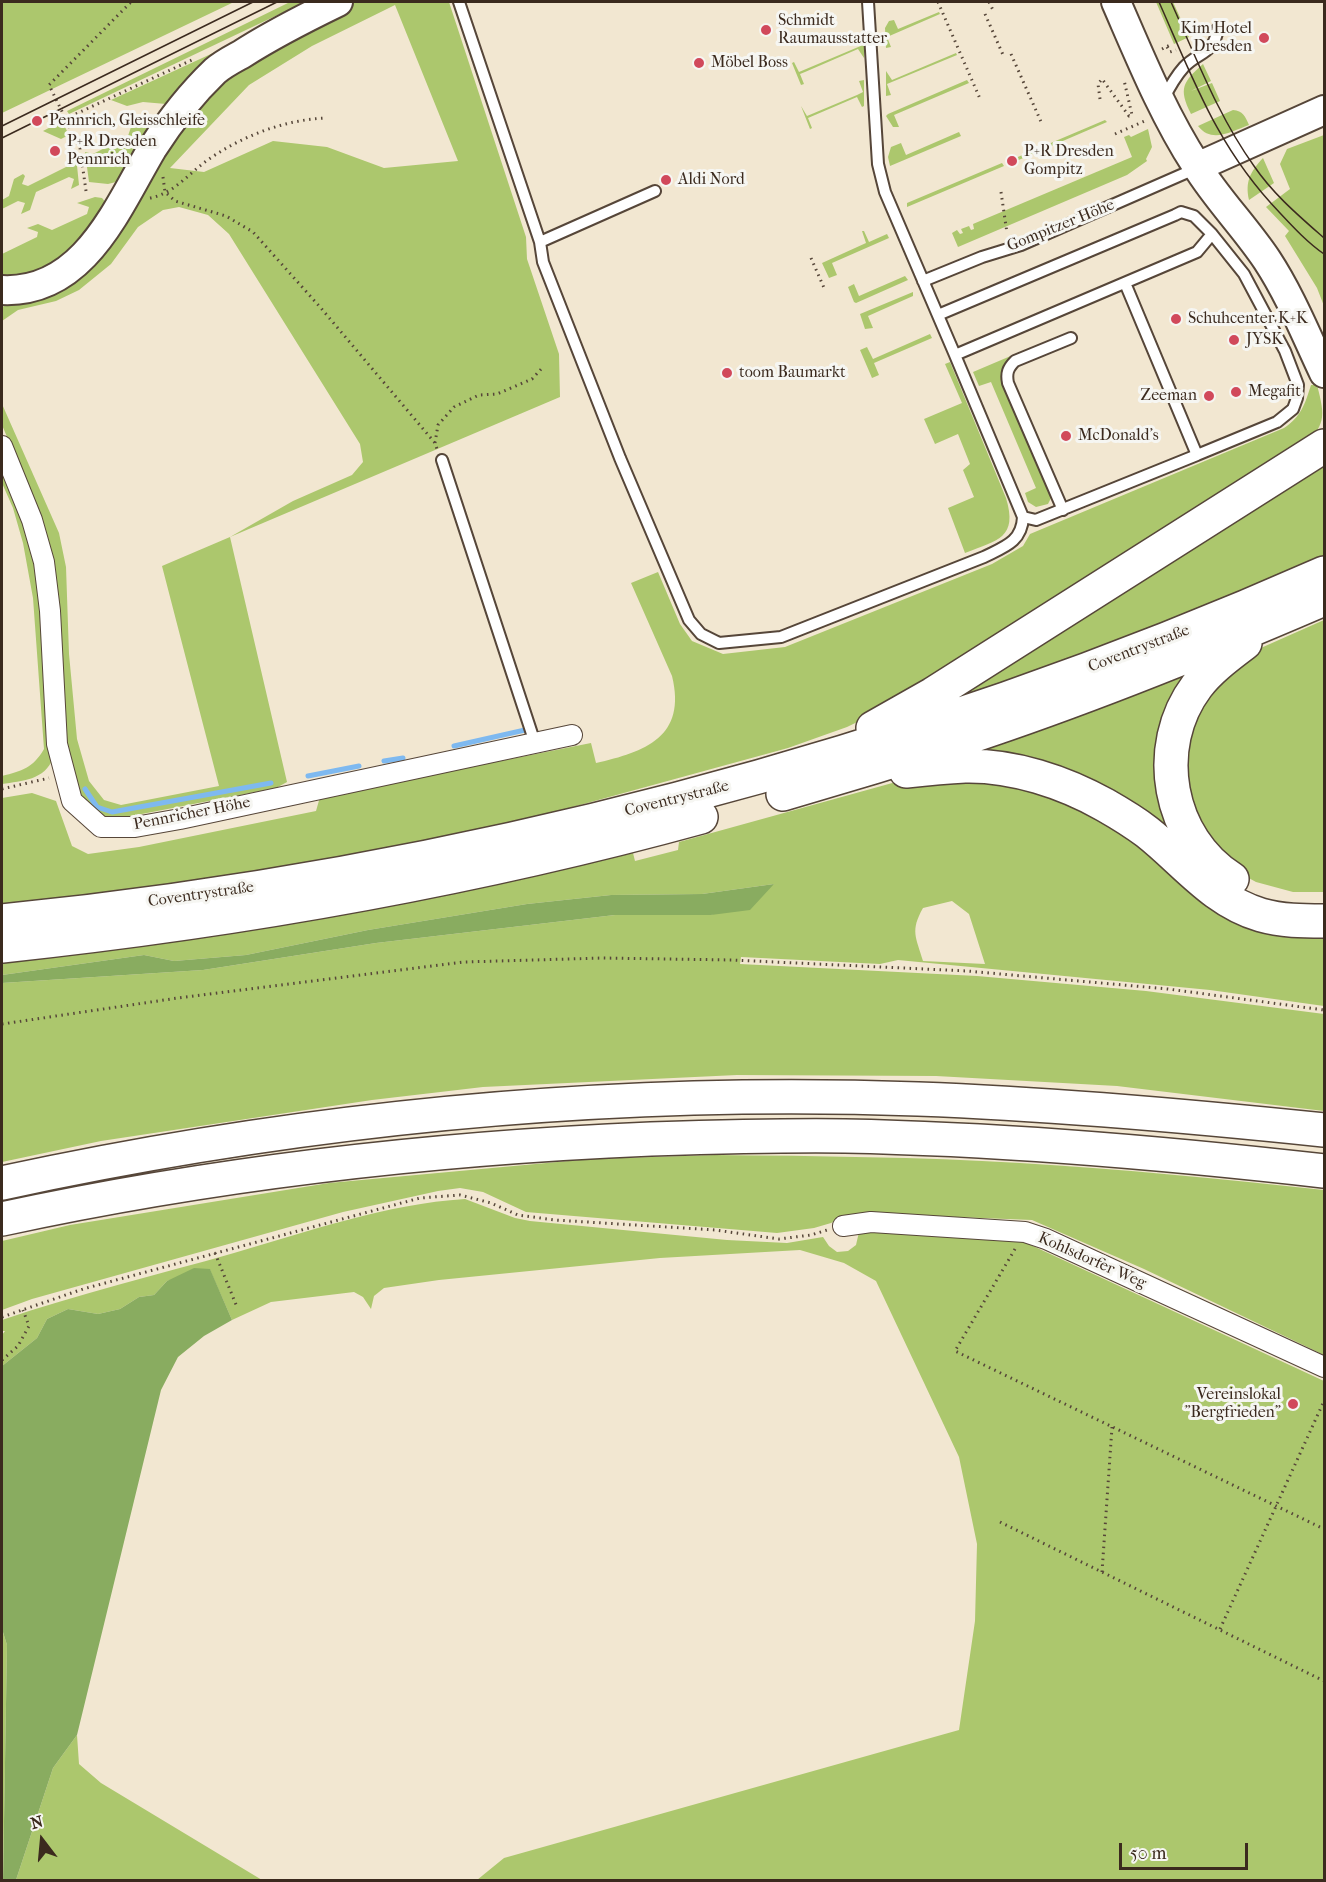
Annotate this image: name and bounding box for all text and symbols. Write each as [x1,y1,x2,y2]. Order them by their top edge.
place label: Schmidt Raumausstatter [778,11,887,49]
place label: Kim Hotel Dresden [1180,19,1252,57]
marker: Schmidt Raumausstatter [759,23,773,37]
marker: Kim Hotel Dresden [1257,31,1271,45]
place label: Möbel Boss [711,53,788,73]
marker: Möbel Boss [692,56,706,70]
place label: Pennrich, Gleisschleife [49,111,205,131]
marker: Pennrich, Gleisschleife [30,114,44,128]
place label: P+R Dresden Pennrich [67,132,157,170]
place label: P+R Dresden Gompitz [1024,142,1114,180]
marker: P+R Dresden Pennrich [48,144,62,158]
marker: P+R Dresden Gompitz [1005,154,1019,168]
place label: Aldi Nord [678,170,745,190]
marker: Aldi Nord [659,173,673,187]
street label: Gompitzer Höhe [1005,196,1117,256]
place label: Schuhcenter K+K [1188,309,1308,329]
marker: Schuhcenter K+K [1169,312,1183,326]
place label: JYSK [1246,330,1283,350]
marker: JYSK [1227,333,1241,347]
place label: toom Baumarkt [739,363,846,383]
marker: toom Baumarkt [720,366,734,380]
place label: Megafit [1248,382,1301,402]
marker: Megafit [1229,385,1243,399]
place label: Zeeman [1140,386,1197,406]
marker: Zeeman [1202,389,1216,403]
place label: McDonald's [1078,426,1159,446]
marker: McDonald's [1059,429,1073,443]
street label: Coventrystraße [1086,621,1192,677]
street label: Coventrystraße [623,777,731,821]
street label: Pennricher Höhe [132,793,252,835]
street label: Coventrystraße [147,878,255,912]
street label: Kohlsdorfer Weg [1035,1229,1149,1293]
place label: Vereinslokal "Bergfrieden" [1184,1385,1281,1423]
marker: Vereinslokal "Bergfrieden" [1286,1397,1300,1411]
north arrow [12,1810,72,1870]
text: N [28,1811,45,1833]
scale bar [1122,1831,1251,1869]
text: 50 m [1130,1843,1166,1864]

